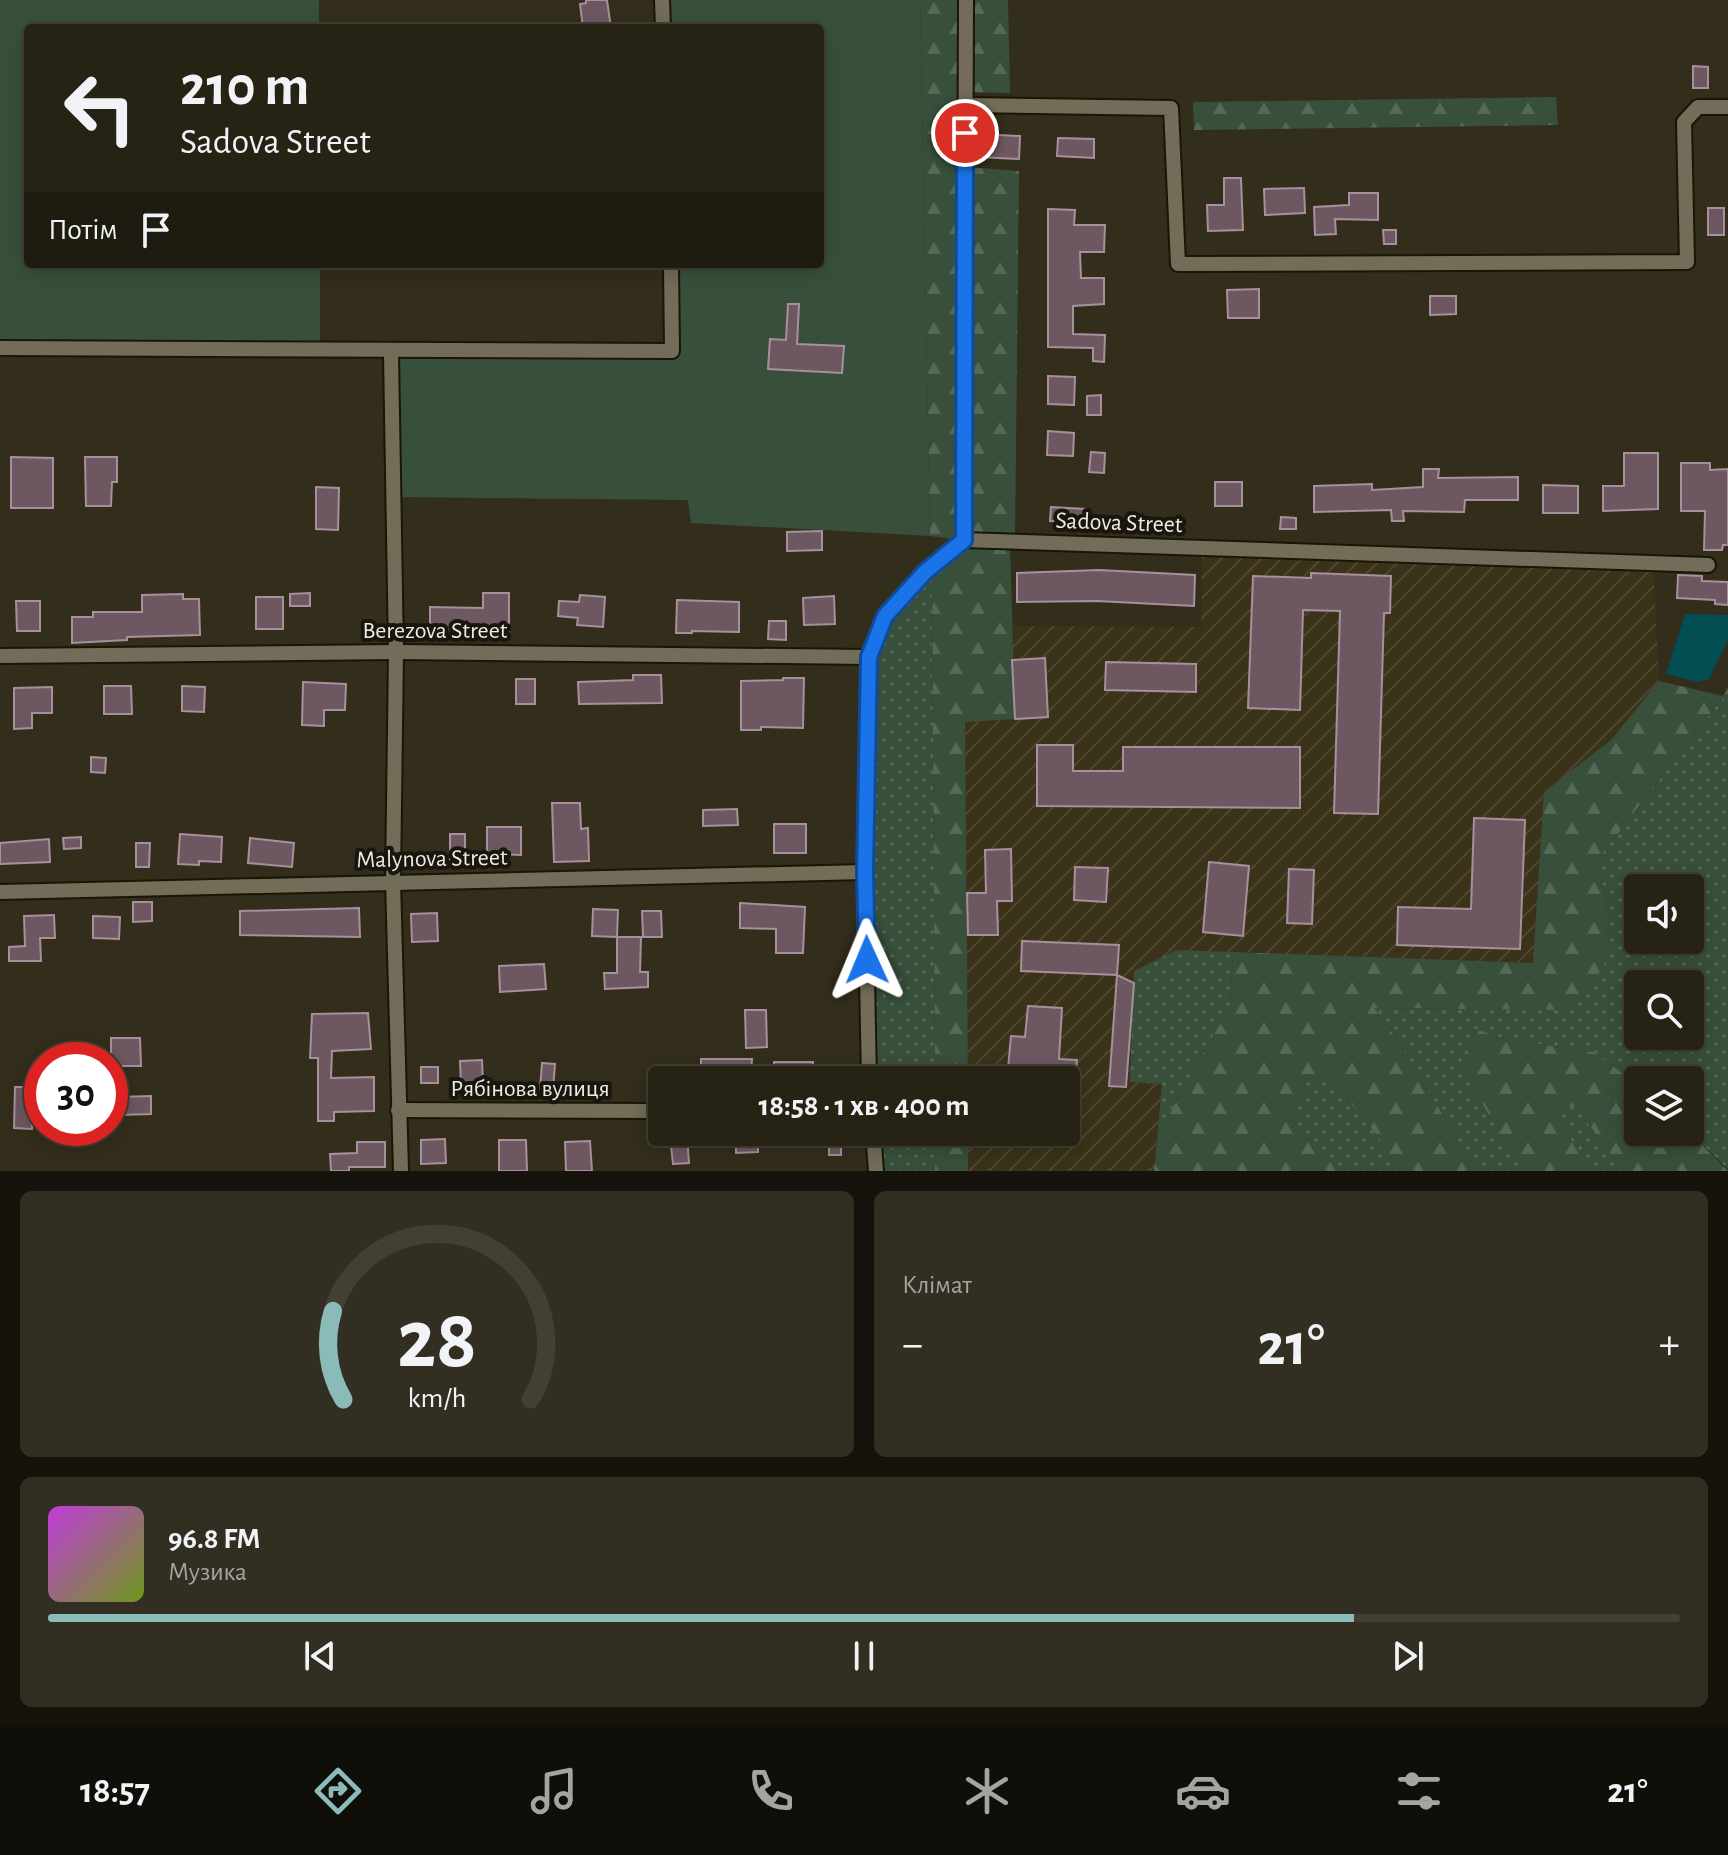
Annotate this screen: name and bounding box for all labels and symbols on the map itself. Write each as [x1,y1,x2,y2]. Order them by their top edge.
pin [931,99,999,167]
street label: Sadova Street [1055,509,1183,537]
street label: Berezova Street [363,619,508,643]
street label: Malynova Street [356,846,508,872]
position arrow [825,918,909,1002]
speed limit sign: 30 [24,1042,128,1146]
street label: Рябінова вулиця [450,1077,610,1101]

